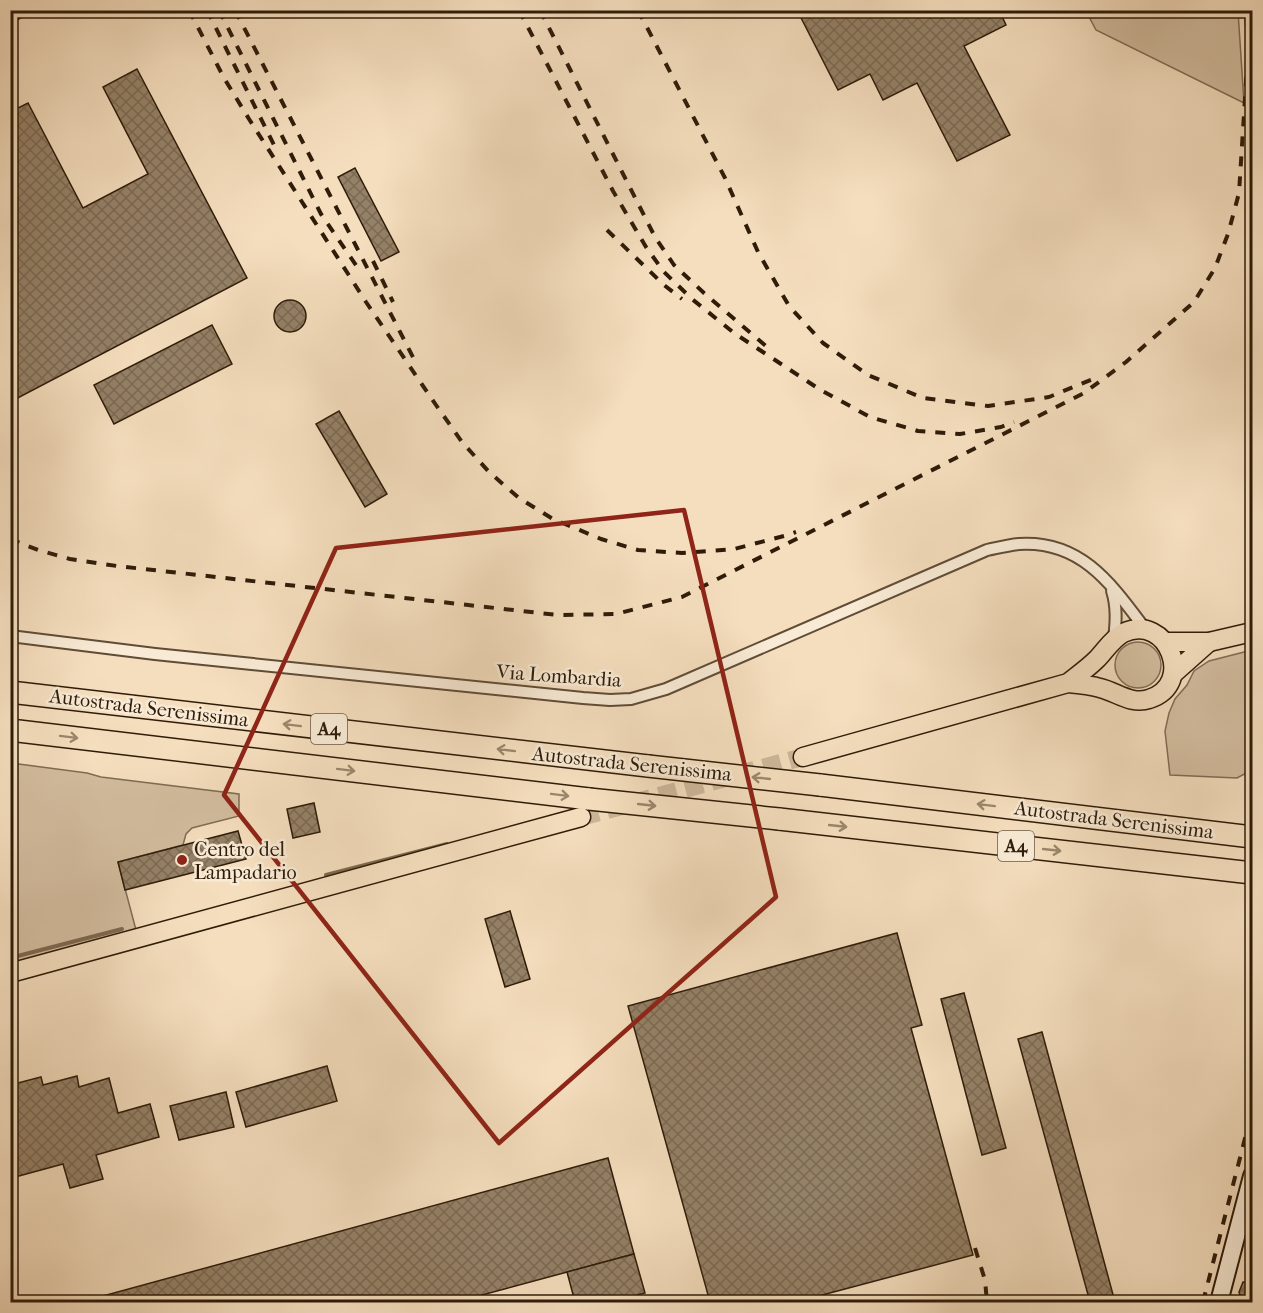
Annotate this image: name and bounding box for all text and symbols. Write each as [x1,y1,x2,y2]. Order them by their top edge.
street label: Via Lombardia [495,660,623,692]
street label: Autostrada Serenissima [47,684,251,732]
road number: A4 [311,714,347,744]
one-way arrow [282,719,302,730]
one-way arrow [58,732,78,743]
street label: Autostrada Serenissima [530,742,734,786]
one-way arrow [497,744,517,755]
one-way arrow [335,765,355,776]
one-way arrow [752,773,772,784]
one-way arrow [550,790,570,801]
street label: Autostrada Serenissima [1012,796,1216,844]
one-way arrow [977,799,996,810]
one-way arrow [637,800,657,811]
one-way arrow [827,821,847,832]
road number: A4 [998,831,1034,861]
place label: Centro del Lampadario [194,838,297,884]
one-way arrow [1042,845,1062,856]
marker: Centro del Lampadario [175,853,189,867]

